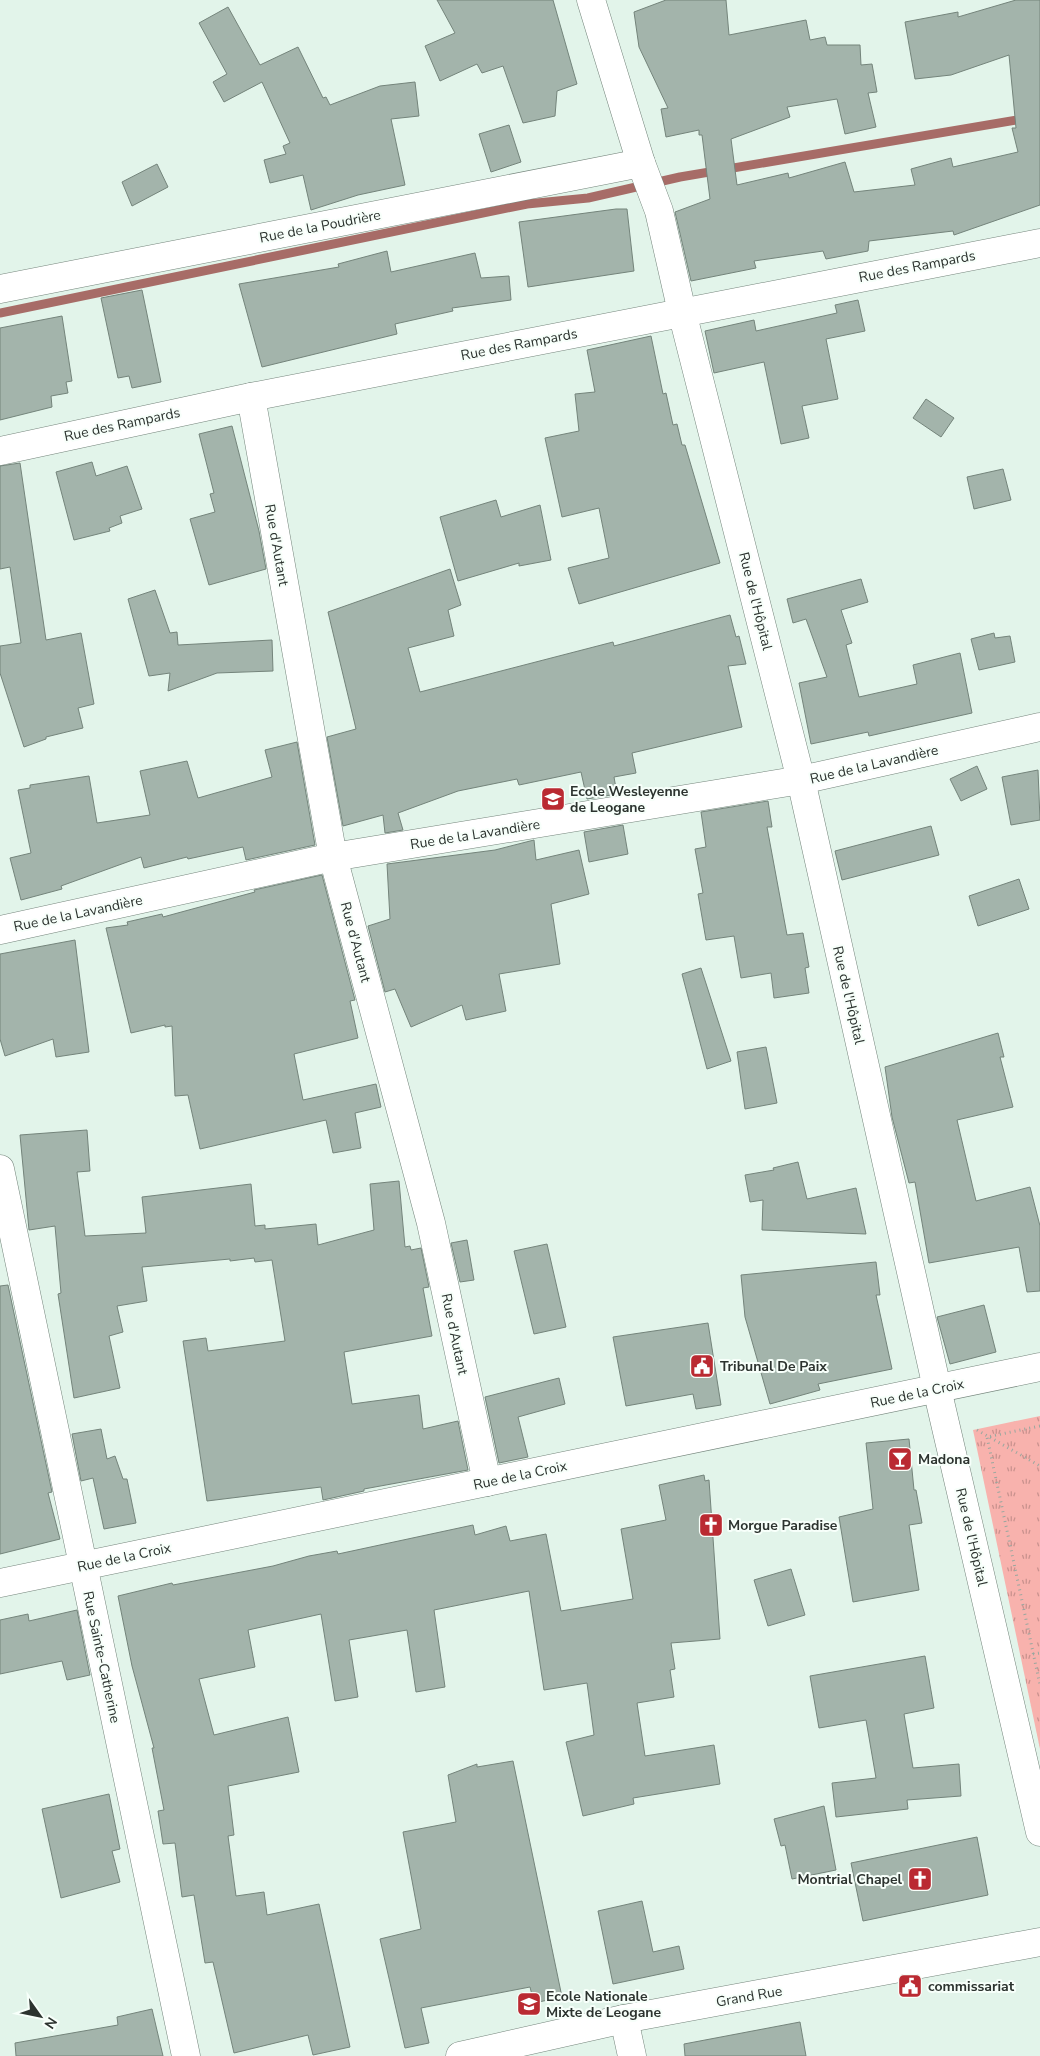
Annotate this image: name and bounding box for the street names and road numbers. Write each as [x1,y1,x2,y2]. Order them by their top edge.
street label: Rue de la Poudrière [258,205,382,248]
street label: Rue des Rampards [857,246,977,287]
street label: Rue des Rampards [459,324,579,365]
street label: Rue des Rampards [62,403,182,446]
street label: Rue d'Autant [260,503,293,588]
street label: Rue de l'Hôpital [734,550,777,653]
street label: Rue de la Lavandière [808,740,940,789]
street label: Rue de la Lavandière [409,815,541,854]
street label: Rue de la Lavandière [12,891,144,936]
street label: Rue d'Autant [336,900,375,985]
street label: Rue de l'Hôpital [828,944,869,1047]
street label: Rue d'Autant [437,1292,472,1377]
street label: Rue de la Croix [868,1374,966,1413]
street label: Rue de la Croix [471,1456,569,1495]
street label: Rue de l'Hôpital [951,1486,992,1589]
street label: Rue de la Croix [75,1538,173,1577]
street label: Rue Sainte-Catherine [78,1589,125,1725]
street label: Grand Rue [714,1981,784,2012]

